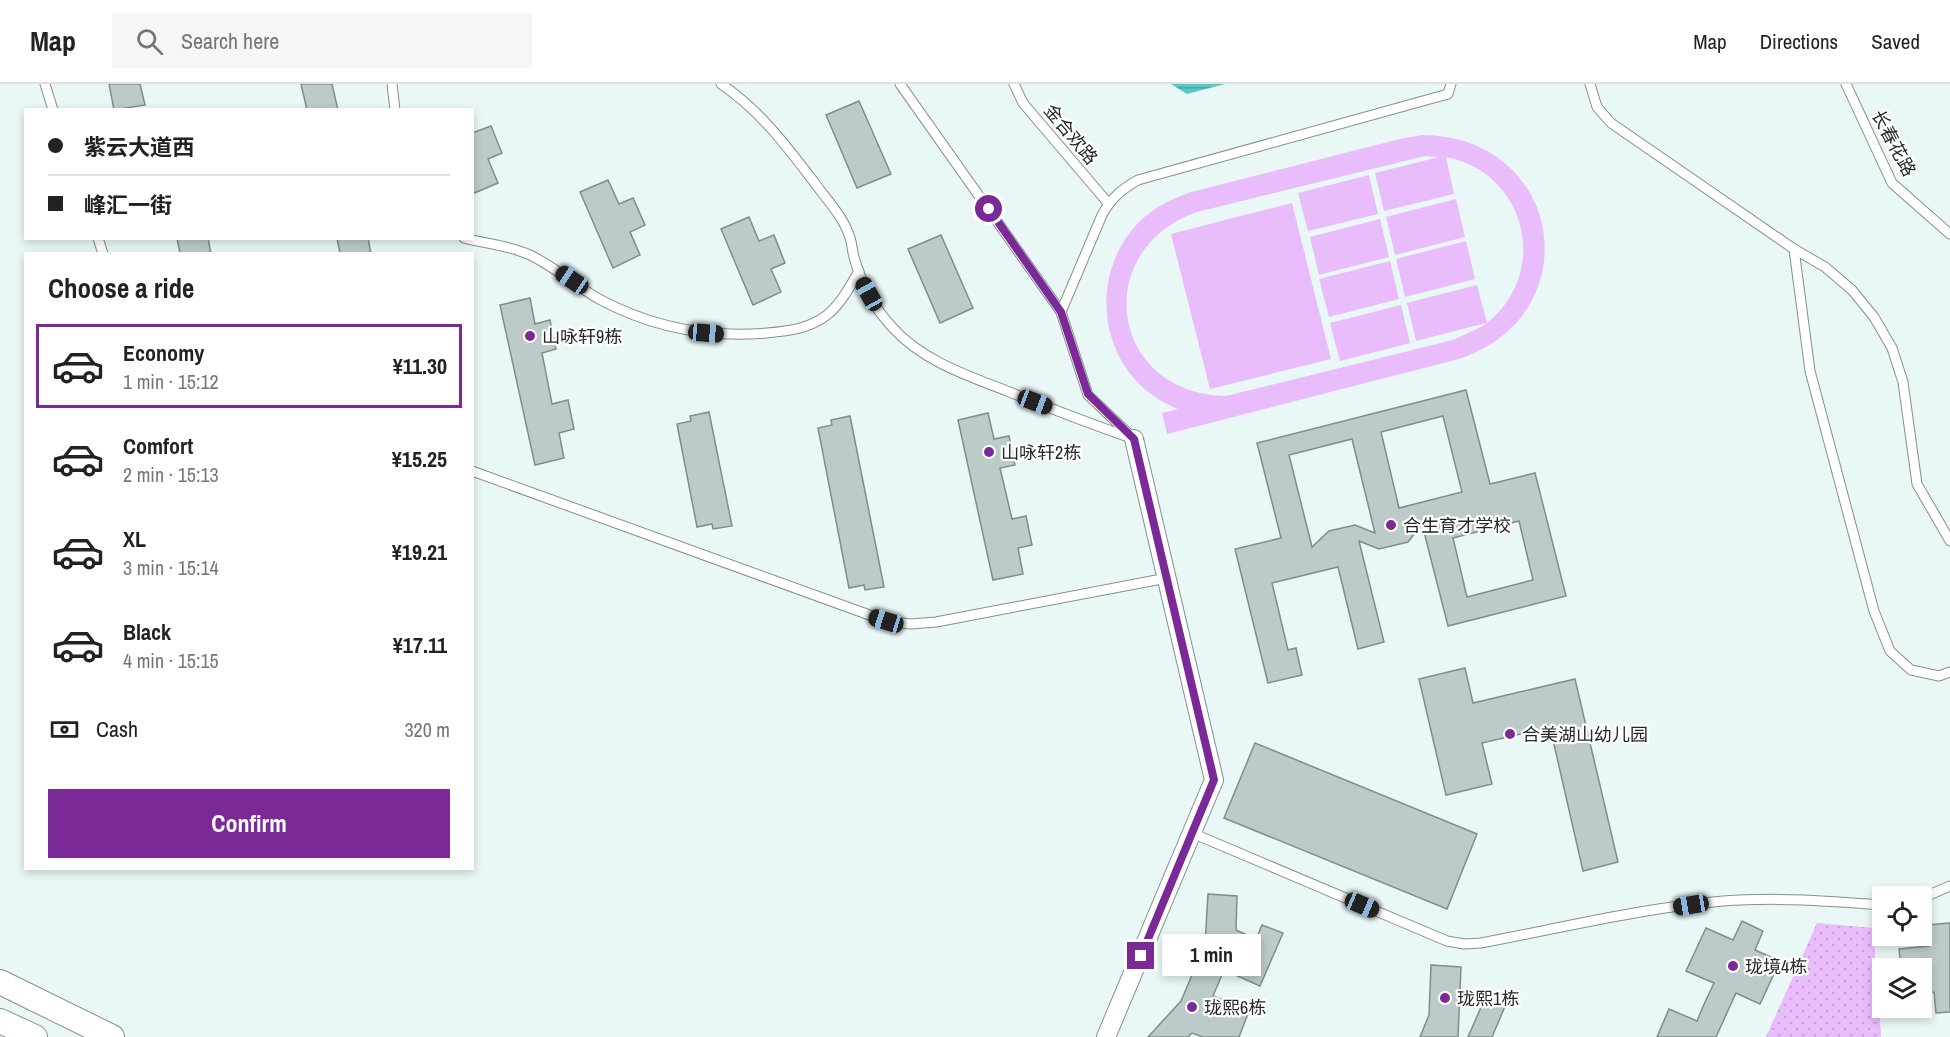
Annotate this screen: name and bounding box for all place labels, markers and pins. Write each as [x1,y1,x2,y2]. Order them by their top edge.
place label: 山咏轩9栋 [542,324,622,349]
marker: 山咏轩9栋 [523,329,537,343]
place label: 山咏轩2栋 [1001,440,1081,465]
marker: 山咏轩2栋 [982,445,996,459]
place label: 合生育才学校 [1403,513,1511,538]
marker: 合生育才学校 [1384,518,1398,532]
place label: 合美湖山幼儿园 [1522,722,1648,747]
marker: 合美湖山幼儿园 [1503,727,1517,741]
place label: 珑境4栋 [1745,954,1807,979]
marker: 珑境4栋 [1726,959,1740,973]
place label: 珑熙1栋 [1457,986,1519,1011]
marker: 珑熙1栋 [1438,991,1452,1005]
place label: 珑熙6栋 [1204,995,1266,1020]
marker: 珑熙6栋 [1185,1000,1199,1014]

